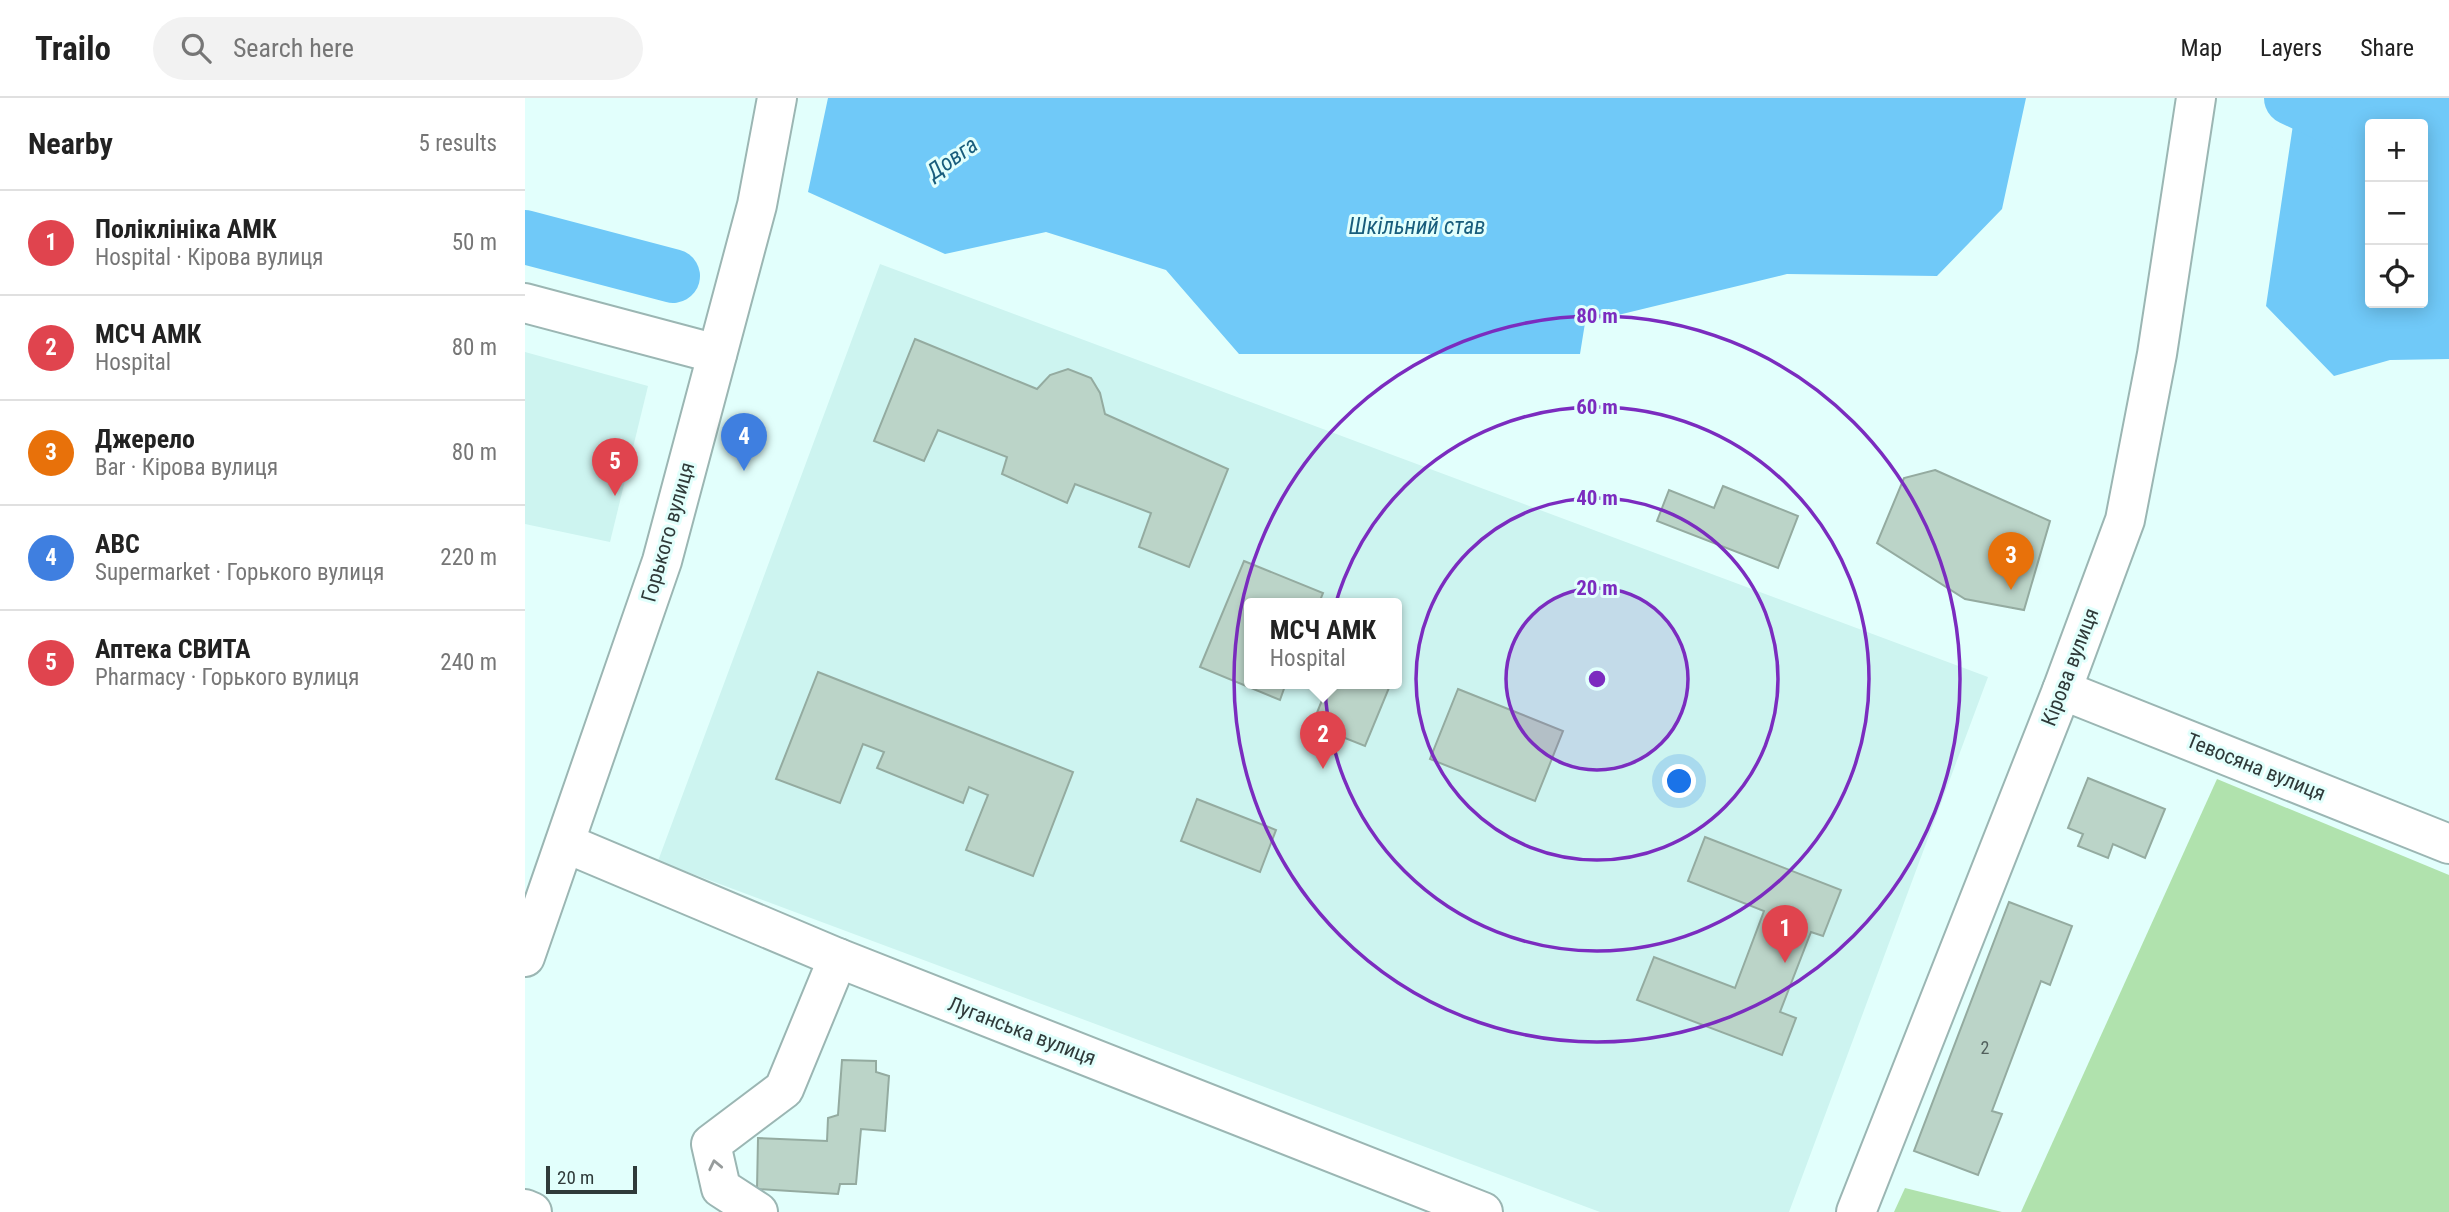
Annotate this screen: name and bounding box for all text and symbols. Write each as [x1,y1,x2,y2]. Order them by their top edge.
search box [153,17,643,80]
text: Trailo [35,29,111,68]
icon: search [177,29,215,67]
text: Search here [233,33,354,63]
text: Map [2181,34,2222,62]
text: Layers [2260,34,2322,62]
text: Share [2360,34,2414,62]
map controls [2365,119,2428,308]
button: + [2365,119,2428,182]
text: Nearby [28,126,113,161]
text: 5 results [419,130,497,157]
water label: Довга [920,131,983,187]
button: − [2365,182,2428,245]
water label: Шкільний став [1349,213,1485,240]
text: Поліклініка АМК [95,214,277,244]
text: 1 [45,229,57,256]
text: 50 m [452,229,497,256]
text: Hospital · Кірова вулиця [95,244,323,271]
button: locate [2365,245,2428,308]
text: 80 m [1576,304,1618,328]
text: МСЧ АМК [95,319,201,349]
text: 2 [45,334,57,361]
text: 80 m [452,334,497,361]
text: Hospital [95,349,171,376]
text: 60 m [1576,395,1618,419]
pin: 4 [721,413,767,471]
text: Джерело [95,424,195,454]
pin: 5 [592,438,638,496]
text: 3 [45,439,57,466]
text: 80 m [452,439,497,466]
text: Bar · Кірова вулиця [95,454,278,481]
street label: Горького вулиця [637,459,699,605]
text: 40 m [1576,486,1618,510]
text: ABC [95,529,140,559]
pin: 3 [1988,532,2034,590]
text: 4 [45,544,57,571]
text: 220 m [440,544,497,571]
text: Supermarket · Горького вулиця [95,559,384,586]
text: 20 m [1576,576,1618,600]
popup [1244,598,1402,689]
street label: Кірова вулиця [2037,605,2103,729]
text: МСЧ АМК [1270,615,1376,645]
text: Аптека СВИТА [95,634,251,664]
text: Hospital [1270,645,1346,672]
text: 5 [45,649,57,676]
text: 240 m [440,649,497,676]
text: Pharmacy · Горького вулиця [95,664,359,691]
centre of rings [1585,667,1609,691]
pin: 2 [1300,711,1346,769]
street label: Тевосяна вулиця [2183,728,2329,806]
your location [1662,764,1696,798]
pin: 1 [1762,905,1808,963]
street label: Луганська вулиця [945,992,1099,1070]
house number: 2 [1981,1037,1990,1058]
one-way arrow [709,1159,724,1171]
scale bar [546,1163,637,1195]
text: 20 m [557,1166,594,1189]

